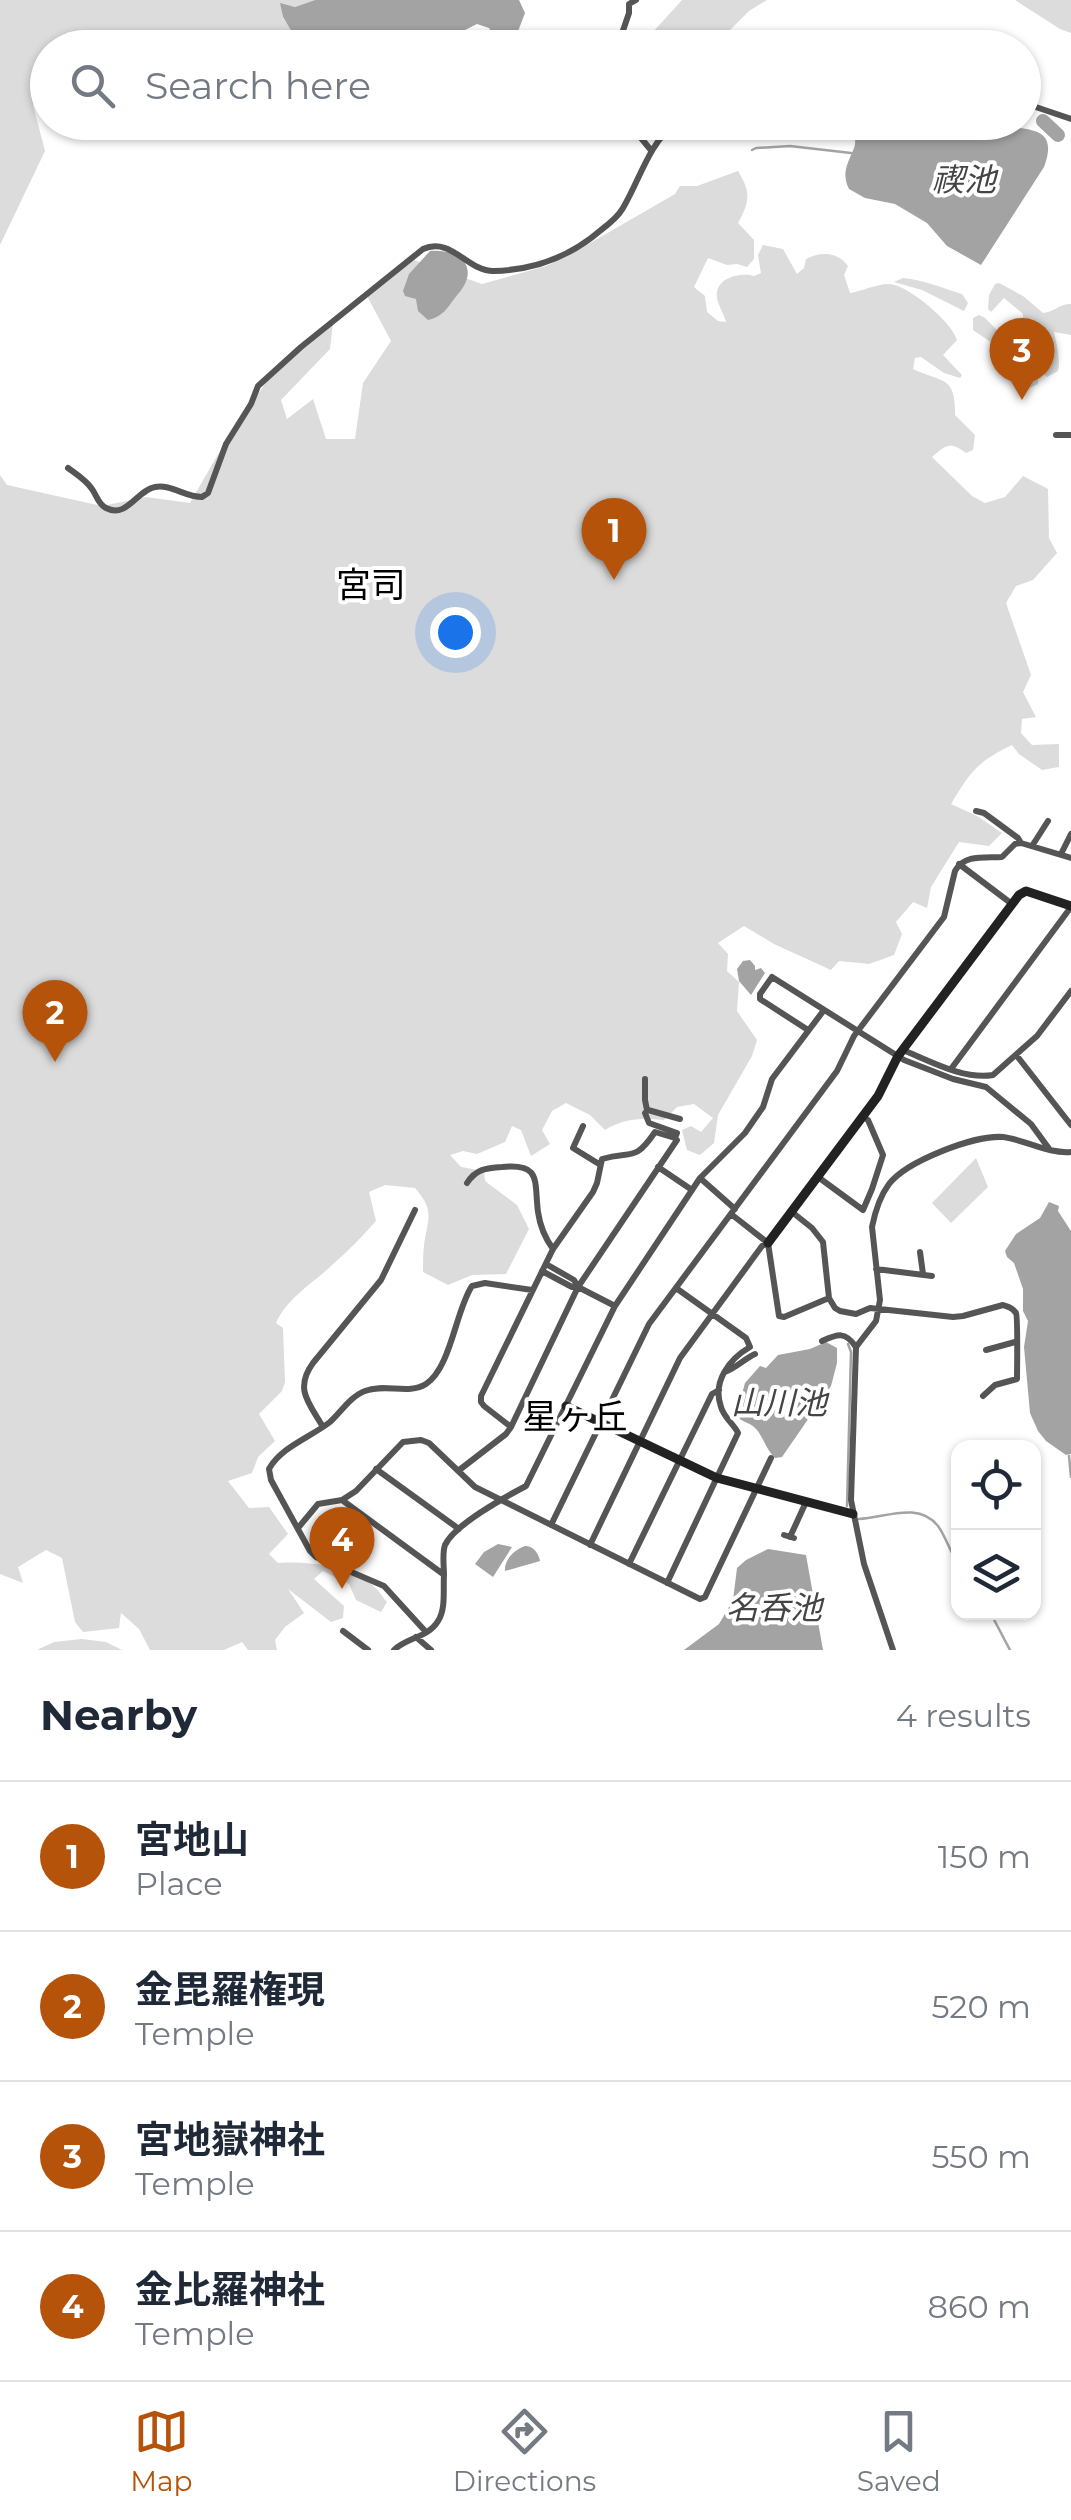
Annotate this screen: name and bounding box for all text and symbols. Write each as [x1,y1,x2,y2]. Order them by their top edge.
search box [30,30,1041,140]
icon: search [65,58,120,113]
text: Search here [145,62,371,109]
water label: 禊池 [932,160,999,199]
pin: 3 [990,318,1054,400]
pin: 1 [582,498,646,580]
district label: 宮司 [336,563,406,606]
your location [430,607,481,658]
pin: 2 [22,980,88,1062]
water label: 山川池 [731,1383,830,1422]
district label: 星ヶ丘 [522,1395,628,1438]
map controls [951,1440,1041,1620]
button: locate [951,1440,1041,1530]
pin: 4 [310,1506,374,1589]
button: layers [951,1530,1041,1620]
water label: 名呑池 [726,1588,825,1627]
text: Nearby [40,1689,197,1741]
text: 4 results [896,1696,1031,1735]
text: 宮地山 [135,1816,249,1863]
text: 1 [66,1837,79,1876]
text: 150 m [938,1837,1031,1876]
text: Place [135,1864,223,1903]
text: 金毘羅権現 [135,1966,325,2013]
text: 2 [63,1987,82,2026]
text: 520 m [931,1987,1031,2026]
text: Temple [135,2014,255,2053]
text: 宮地嶽神社 [135,2116,325,2163]
text: 3 [63,2137,82,2176]
text: 550 m [931,2137,1031,2176]
text: Temple [135,2164,255,2203]
text: 金比羅神社 [135,2266,325,2313]
text: 4 [61,2287,84,2326]
text: 860 m [928,2287,1031,2326]
text: Temple [135,2314,255,2353]
tab: Map [130,2404,192,2498]
tab: Directions [453,2404,596,2498]
tab: Saved [857,2404,941,2498]

